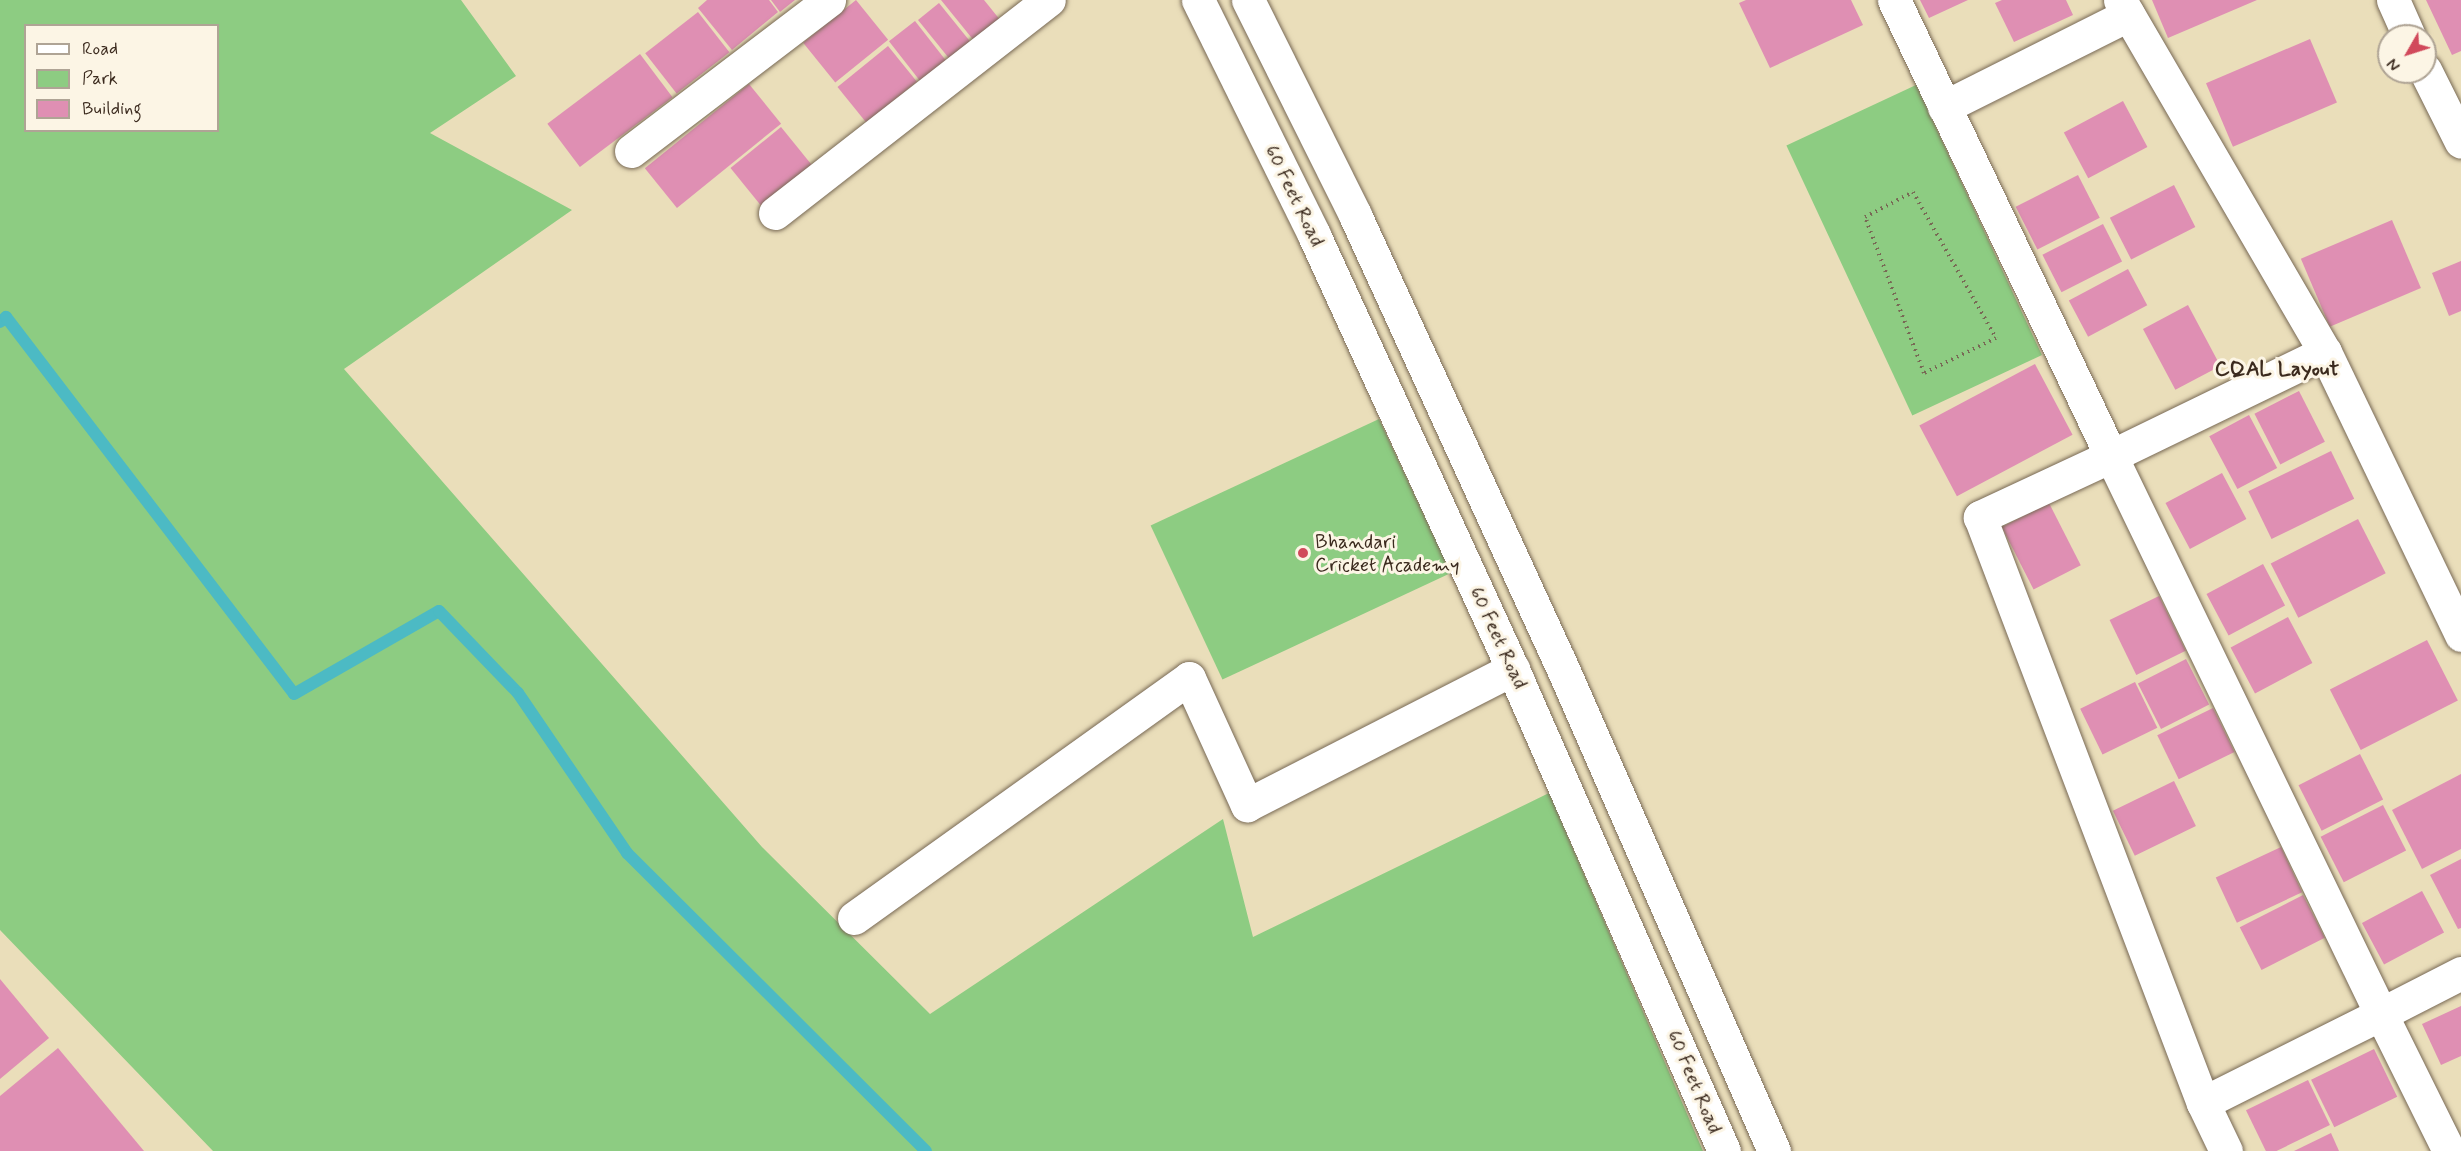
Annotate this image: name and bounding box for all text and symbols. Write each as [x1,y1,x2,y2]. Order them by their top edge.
legend [24,24,219,132]
north arrow [2377,24,2437,84]
text: Road [82,37,118,61]
text: N [2383,54,2406,75]
text: Park [82,67,118,91]
text: Building [82,97,142,121]
street label: 60 Feet Road [1259,142,1329,250]
district label: CQAL Layout [2213,356,2341,382]
place label: Bhandari Cricket Academy [1315,530,1463,577]
marker: Bhandari Cricket Academy [1296,546,1310,560]
street label: 60 Feet Road [1464,583,1532,693]
street label: 60 Feet Road [1662,1027,1726,1137]

